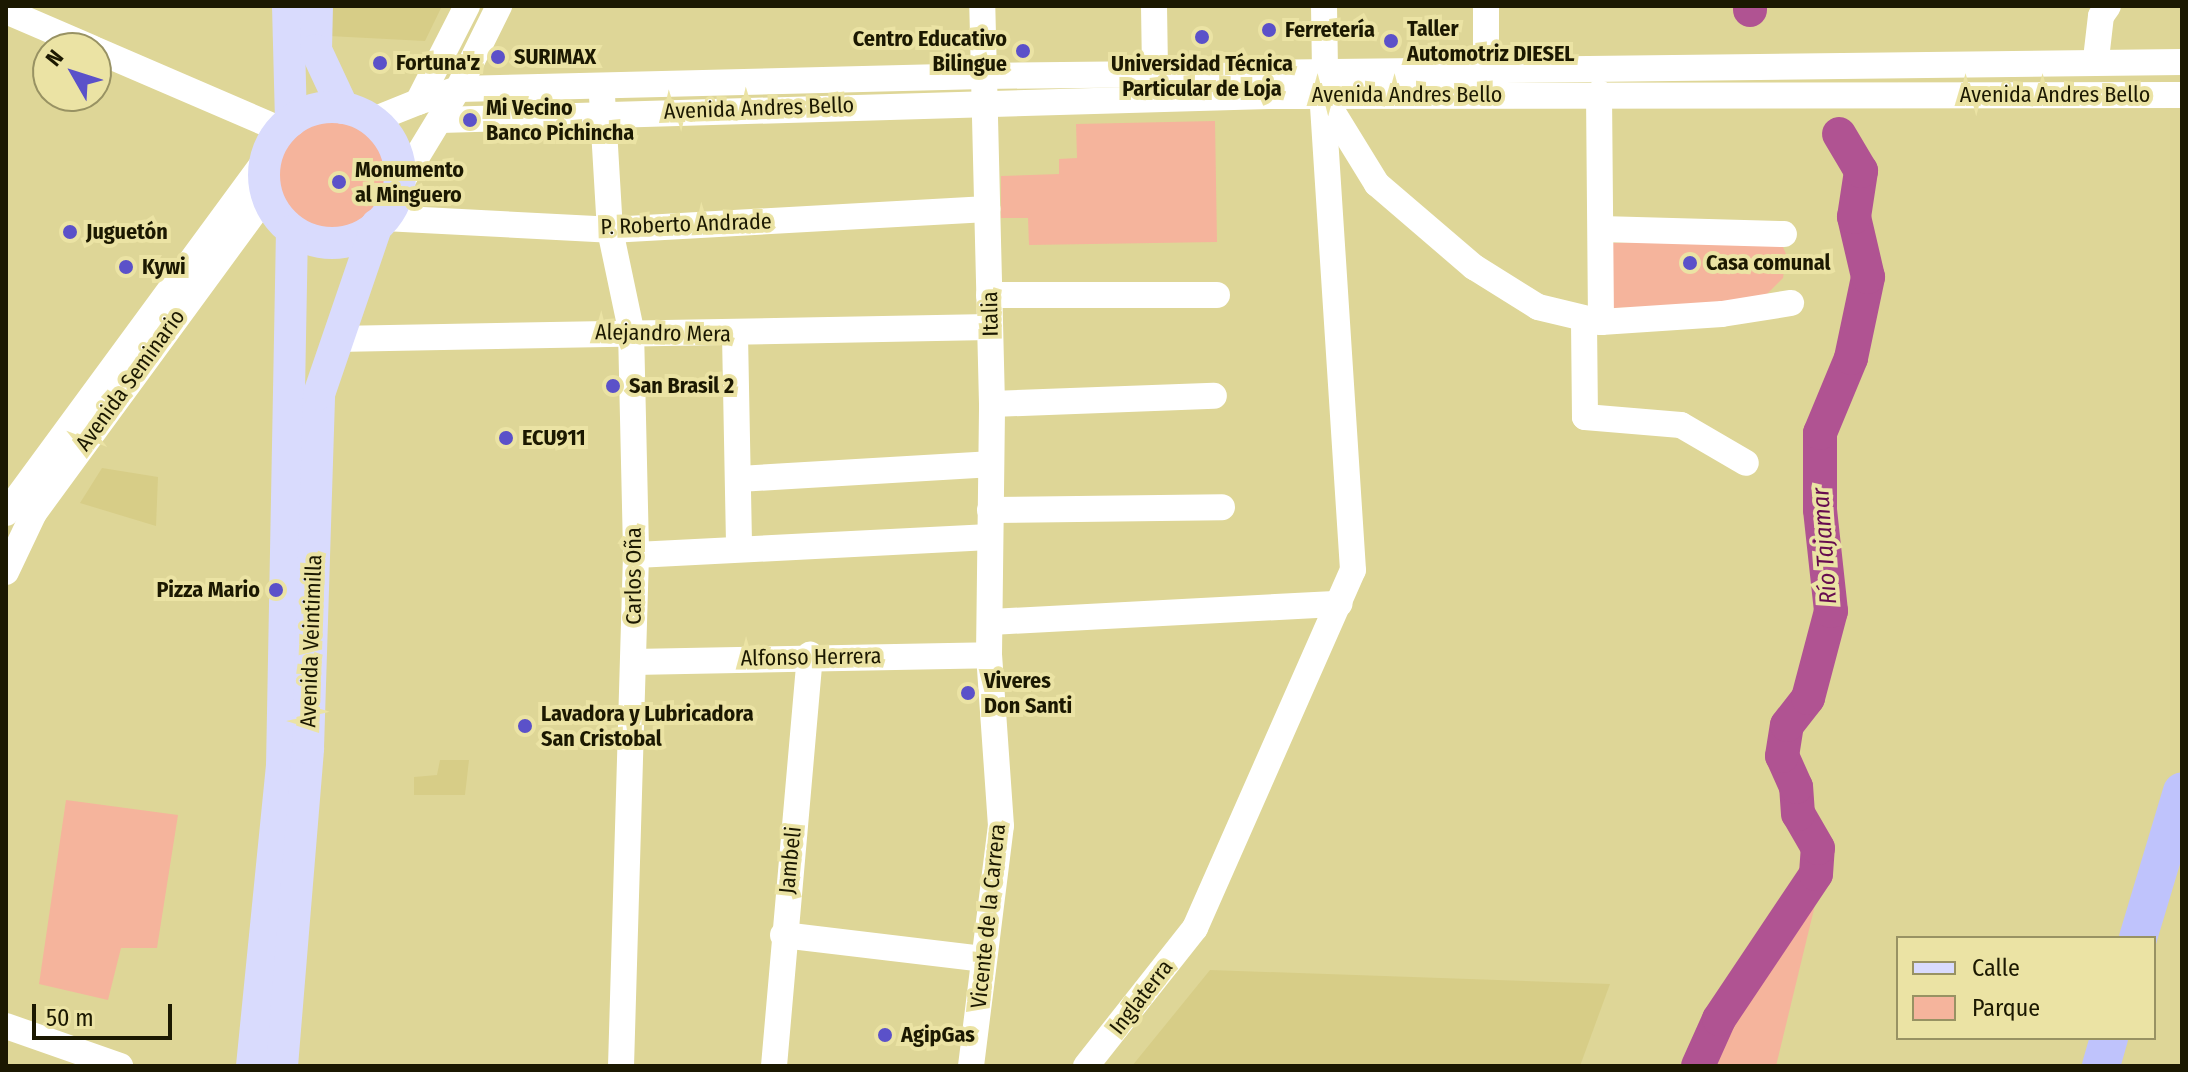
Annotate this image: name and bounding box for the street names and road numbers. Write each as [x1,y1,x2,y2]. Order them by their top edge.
street label: Avenida Andres Bello [1312,82,1502,108]
street label: Avenida Andres Bello [1960,82,2150,108]
street label: Avenida Andres Bello [663,91,855,125]
street label: P. Roberto Andrade [600,208,772,240]
street label: Italia [976,291,1004,337]
street label: Avenida Seminario [70,304,190,456]
street label: Alejandro Mera [595,319,731,347]
street label: Carlos Oña [621,527,647,625]
street label: Avenida Veintimilla [295,554,327,728]
street label: Alfonso Herrera [740,643,882,671]
street label: Vicente de la Carrera [965,822,1011,1010]
street label: Jambeli [773,825,807,895]
street label: Inglaterra [1104,954,1178,1040]

